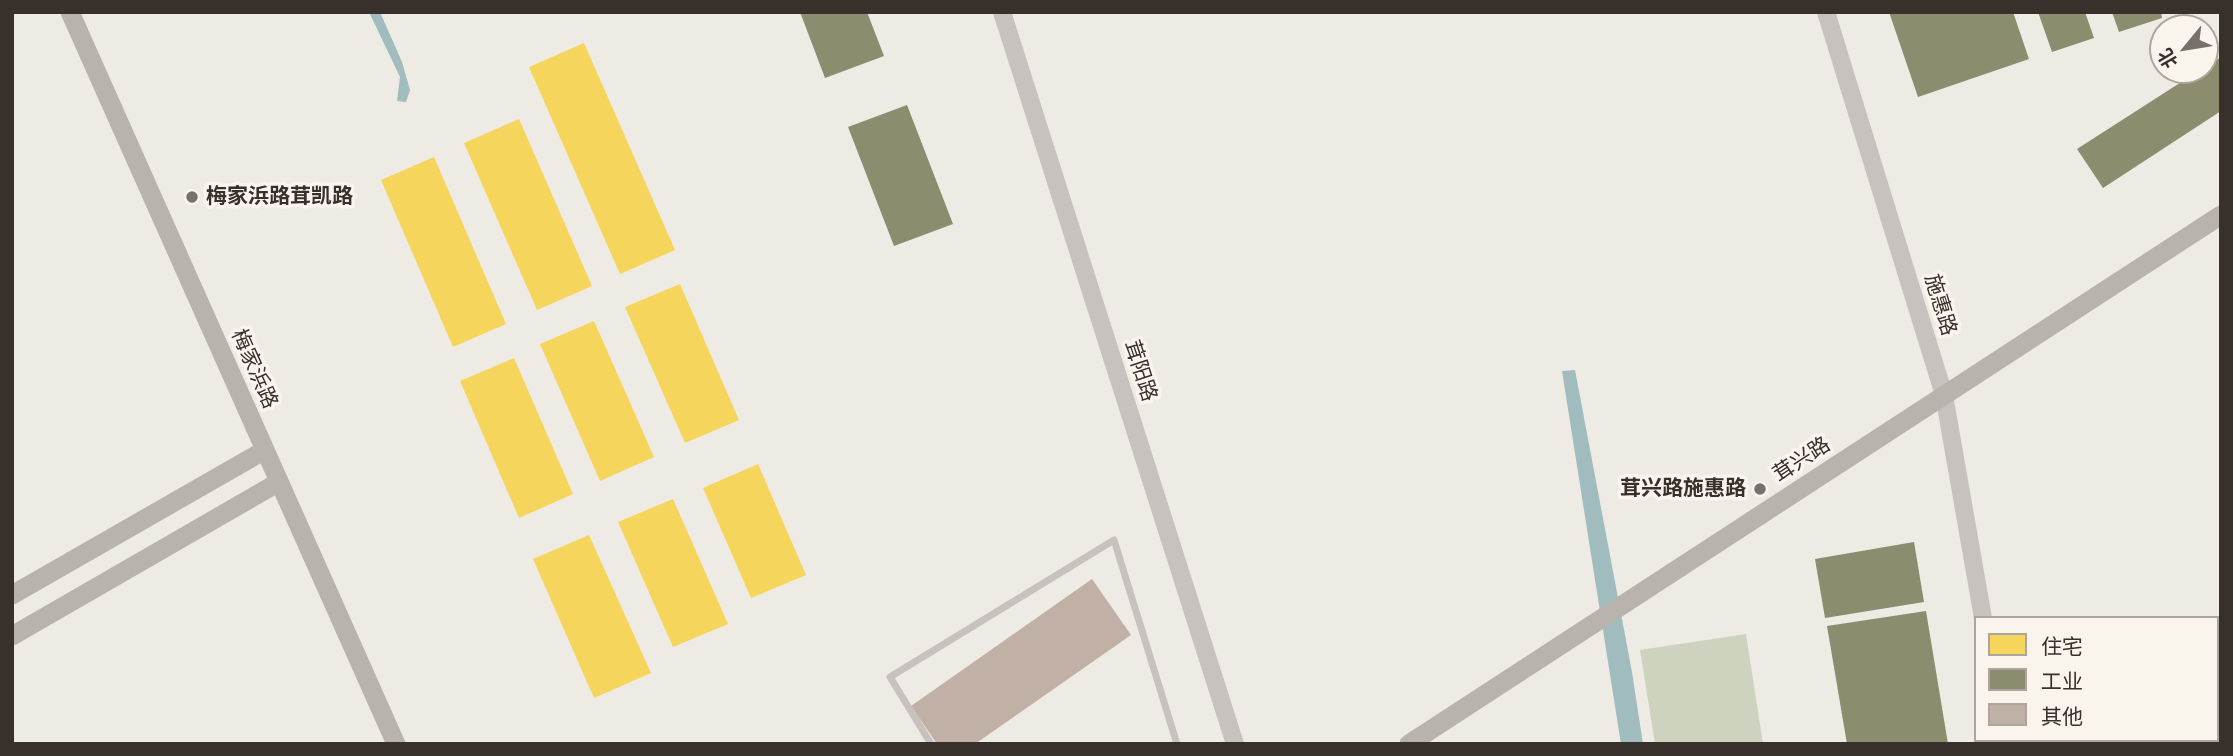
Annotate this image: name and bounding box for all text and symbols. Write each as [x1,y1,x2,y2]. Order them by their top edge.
north arrow [2149,14,2219,84]
text: 北 [2152,44,2183,73]
place label: 梅家浜路茸凯路 [206,184,353,210]
marker: 梅家浜路茸凯路 [184,189,200,205]
street label: 施惠路 [1919,271,1961,339]
street label: 梅家浜路 [225,326,283,412]
street label: 茸阳路 [1118,337,1162,405]
street label: 茸兴路 [1769,432,1835,488]
place label: 茸兴路施惠路 [1620,476,1746,502]
marker: 茸兴路施惠路 [1752,481,1768,497]
legend [1974,616,2219,742]
text: 住宅 [2041,633,2083,660]
text: 工业 [2041,668,2083,695]
text: 其他 [2041,703,2083,730]

